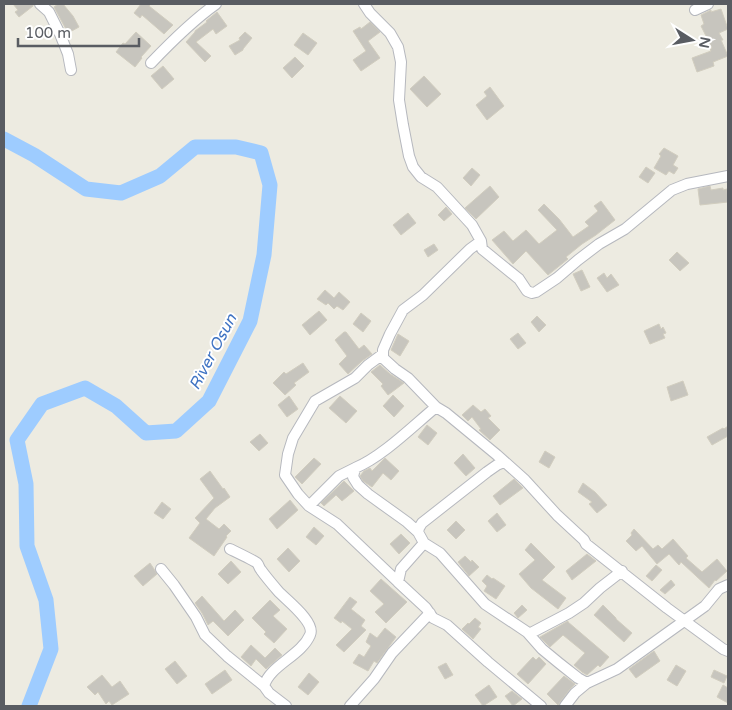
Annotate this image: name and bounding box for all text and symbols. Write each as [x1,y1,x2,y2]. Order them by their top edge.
scale bar [18,15,139,47]
north arrow [667,15,717,65]
text: 100 m [25,24,71,42]
text: N [695,35,714,50]
water label: River Osun [185,309,242,393]

